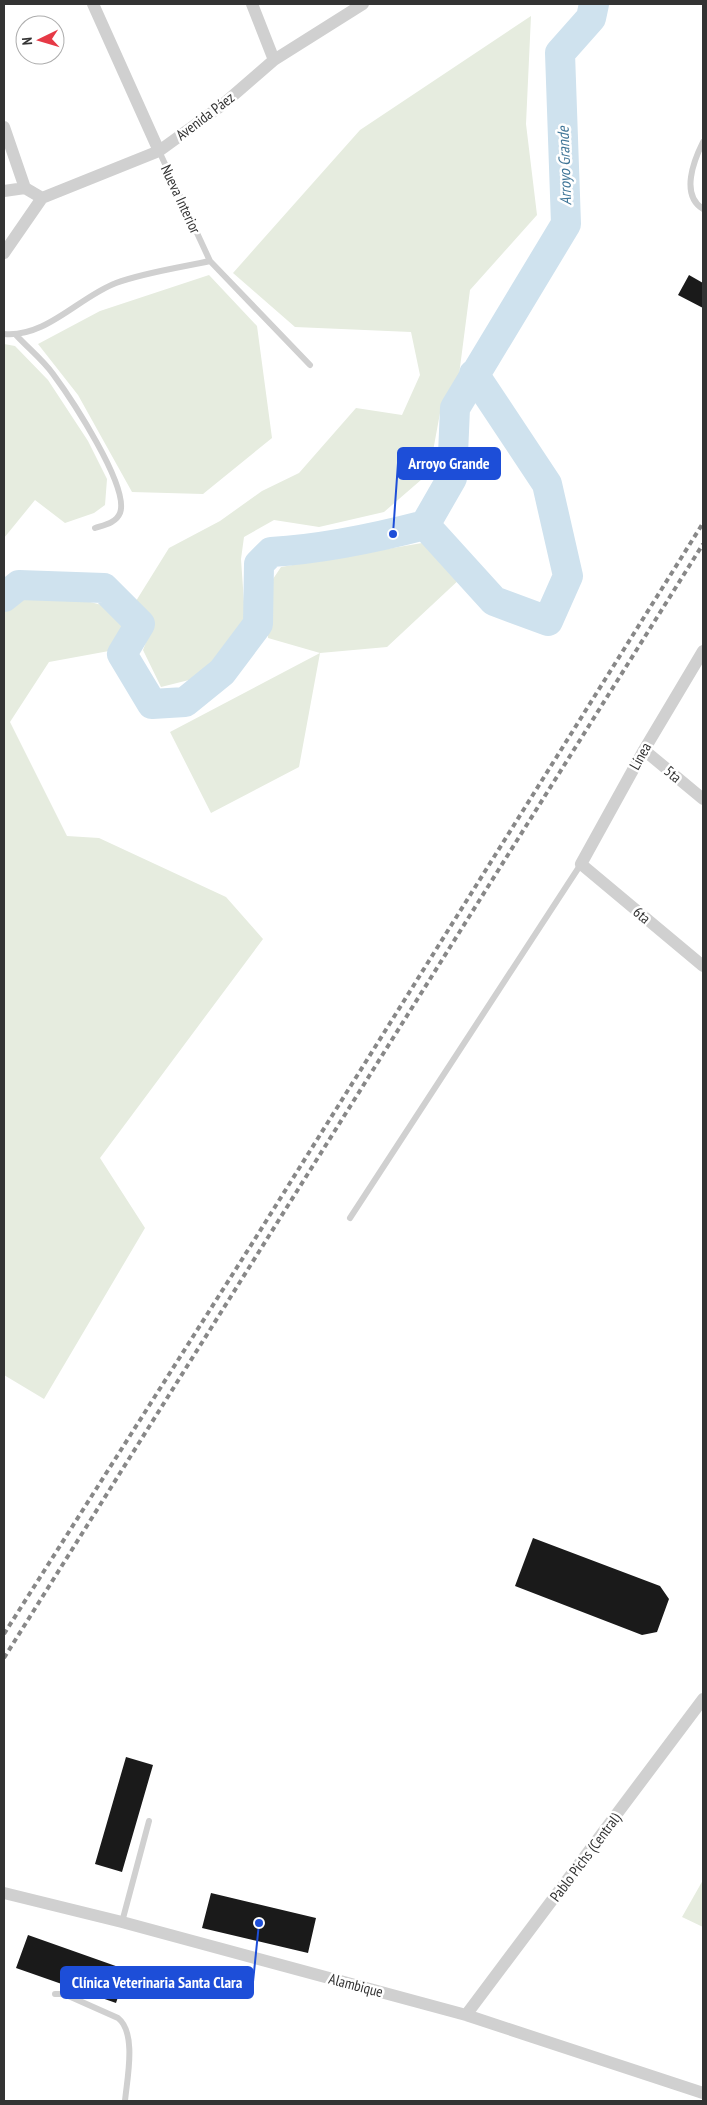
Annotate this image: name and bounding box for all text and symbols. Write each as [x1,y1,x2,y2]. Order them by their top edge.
north arrow [15,15,65,65]
text: N [18,37,36,46]
street label: Avenida Páez [172,88,238,144]
water label: Arroyo Grande [553,125,575,206]
street label: Nueva Interior [157,162,206,237]
callout: Arroyo Grande [398,448,500,479]
text: Arroyo Grande [407,453,490,473]
street label: Línea [625,739,655,773]
street label: 5ta [660,761,686,787]
street label: 6ta [629,902,655,928]
street label: Pablo Pichs (Central) [545,1808,625,1905]
callout: Clínica Veterinaria Santa Clara [61,1967,253,1998]
street label: Alambique [327,1969,385,2001]
text: Clínica Veterinaria Santa Clara [72,1972,243,1992]

